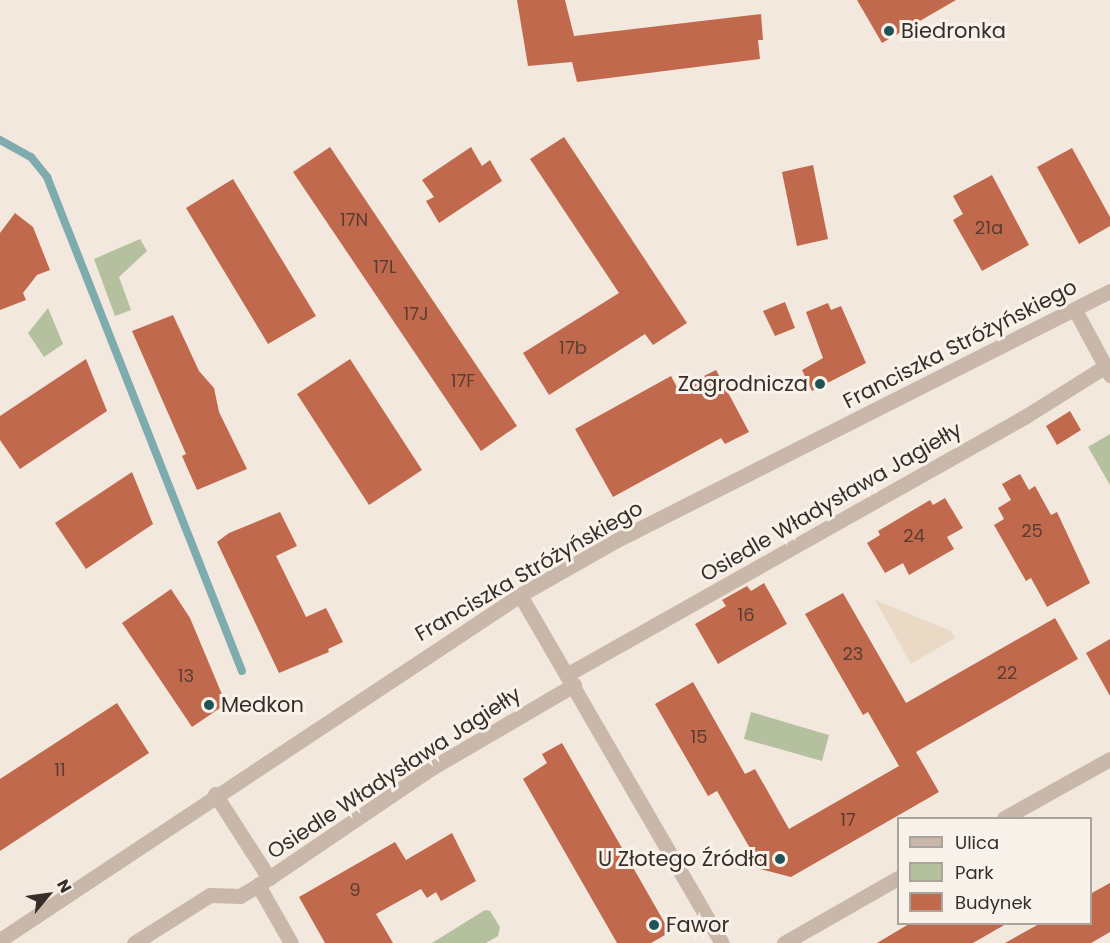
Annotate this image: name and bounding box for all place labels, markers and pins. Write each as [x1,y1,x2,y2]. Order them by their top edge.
place label: Biedronka [901,18,1006,44]
marker: Biedronka [882,24,896,38]
place label: Zagrodnicza [678,371,808,397]
marker: Zagrodnicza [813,377,827,391]
place label: Medkon [221,692,304,718]
marker: Medkon [202,698,216,712]
place label: U Złotego Źródła [598,846,768,872]
marker: U Złotego Źródła [773,852,787,866]
place label: Fawor [666,912,729,938]
marker: Fawor [647,918,661,932]

